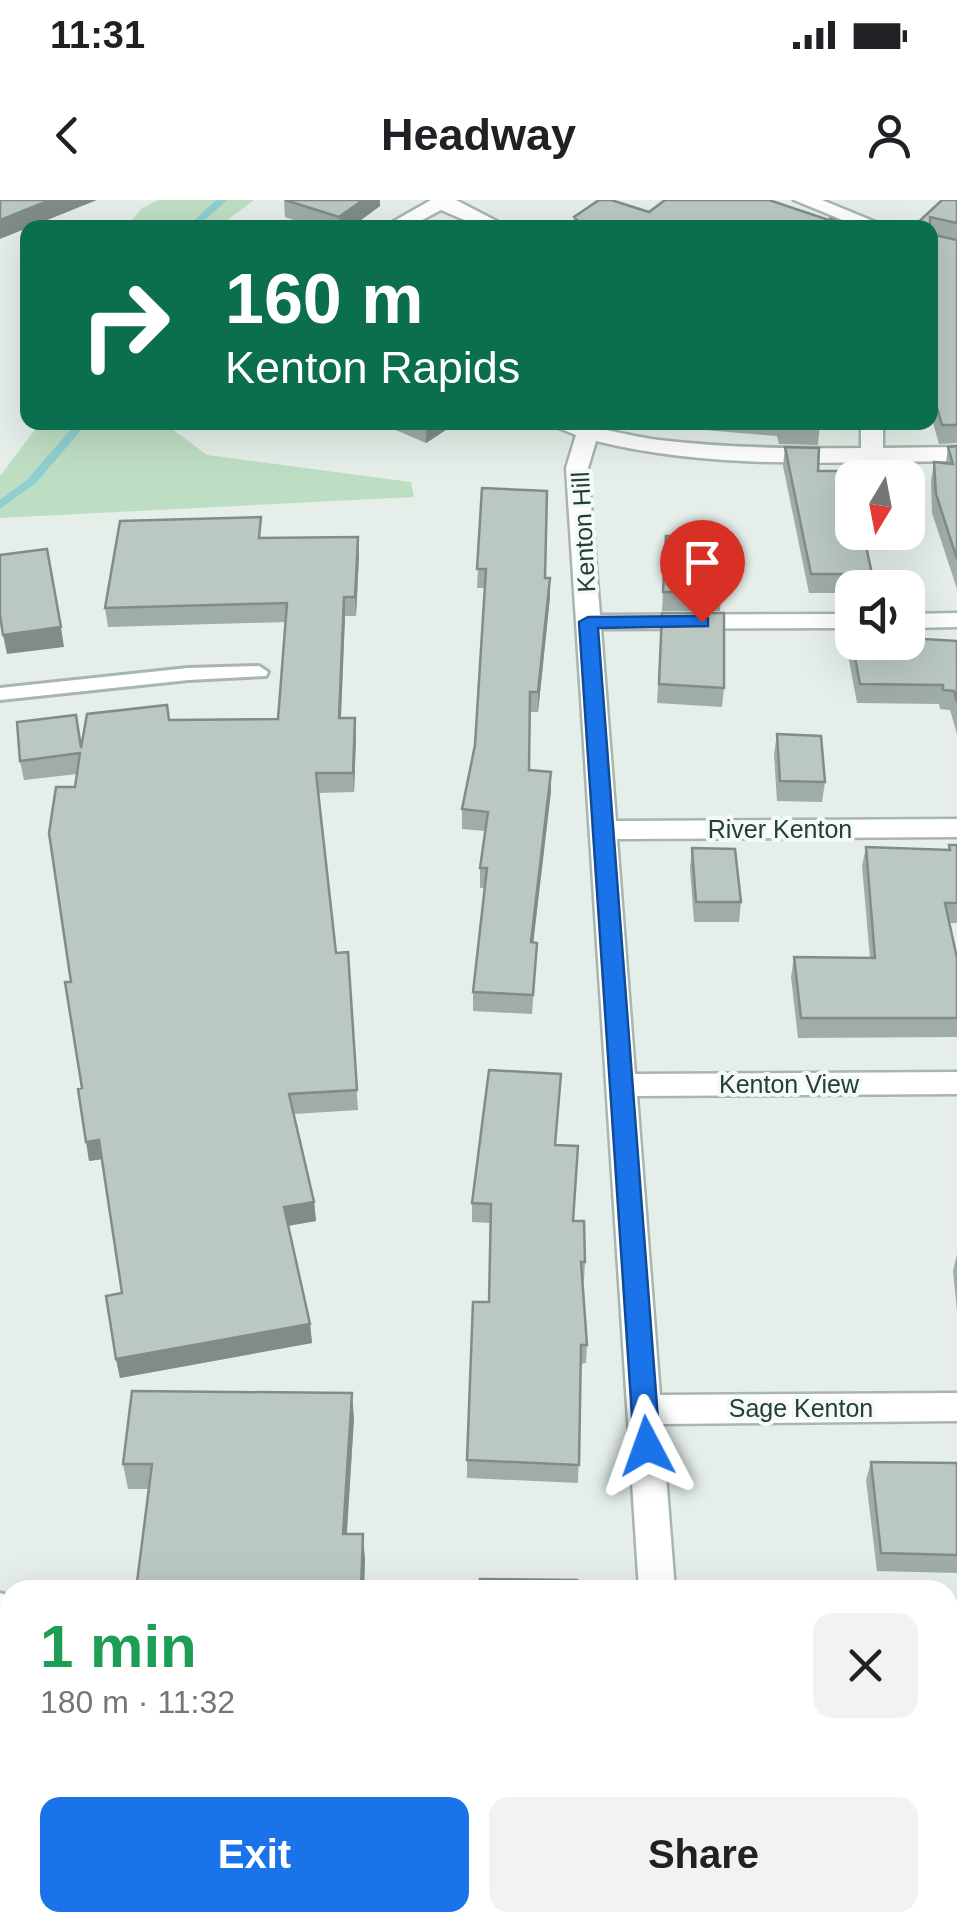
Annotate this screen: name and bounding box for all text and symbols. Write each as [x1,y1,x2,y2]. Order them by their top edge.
text: 11:31 [50,14,145,56]
icon: back [40,108,95,163]
icon: person [862,108,917,163]
text: Headway [381,109,576,160]
icon: right [60,260,190,390]
text: 160 m [225,260,423,338]
text: Kenton Rapids [225,342,520,393]
north arrow [835,460,925,550]
map controls [835,460,925,660]
street label: Kenton Hill [566,471,600,593]
pin [660,520,745,623]
icon: arrive [675,535,730,590]
button: sound [835,570,925,660]
street label: River Kenton [708,815,852,843]
street label: Kenton View [719,1070,860,1098]
position arrow [595,1394,699,1498]
street label: Sage Kenton [729,1394,873,1422]
text: 1 min [40,1613,197,1680]
button: close [813,1613,918,1718]
text: 180 m · 11:32 [40,1684,235,1720]
button: Exit [40,1797,469,1912]
button: Share [489,1797,918,1912]

